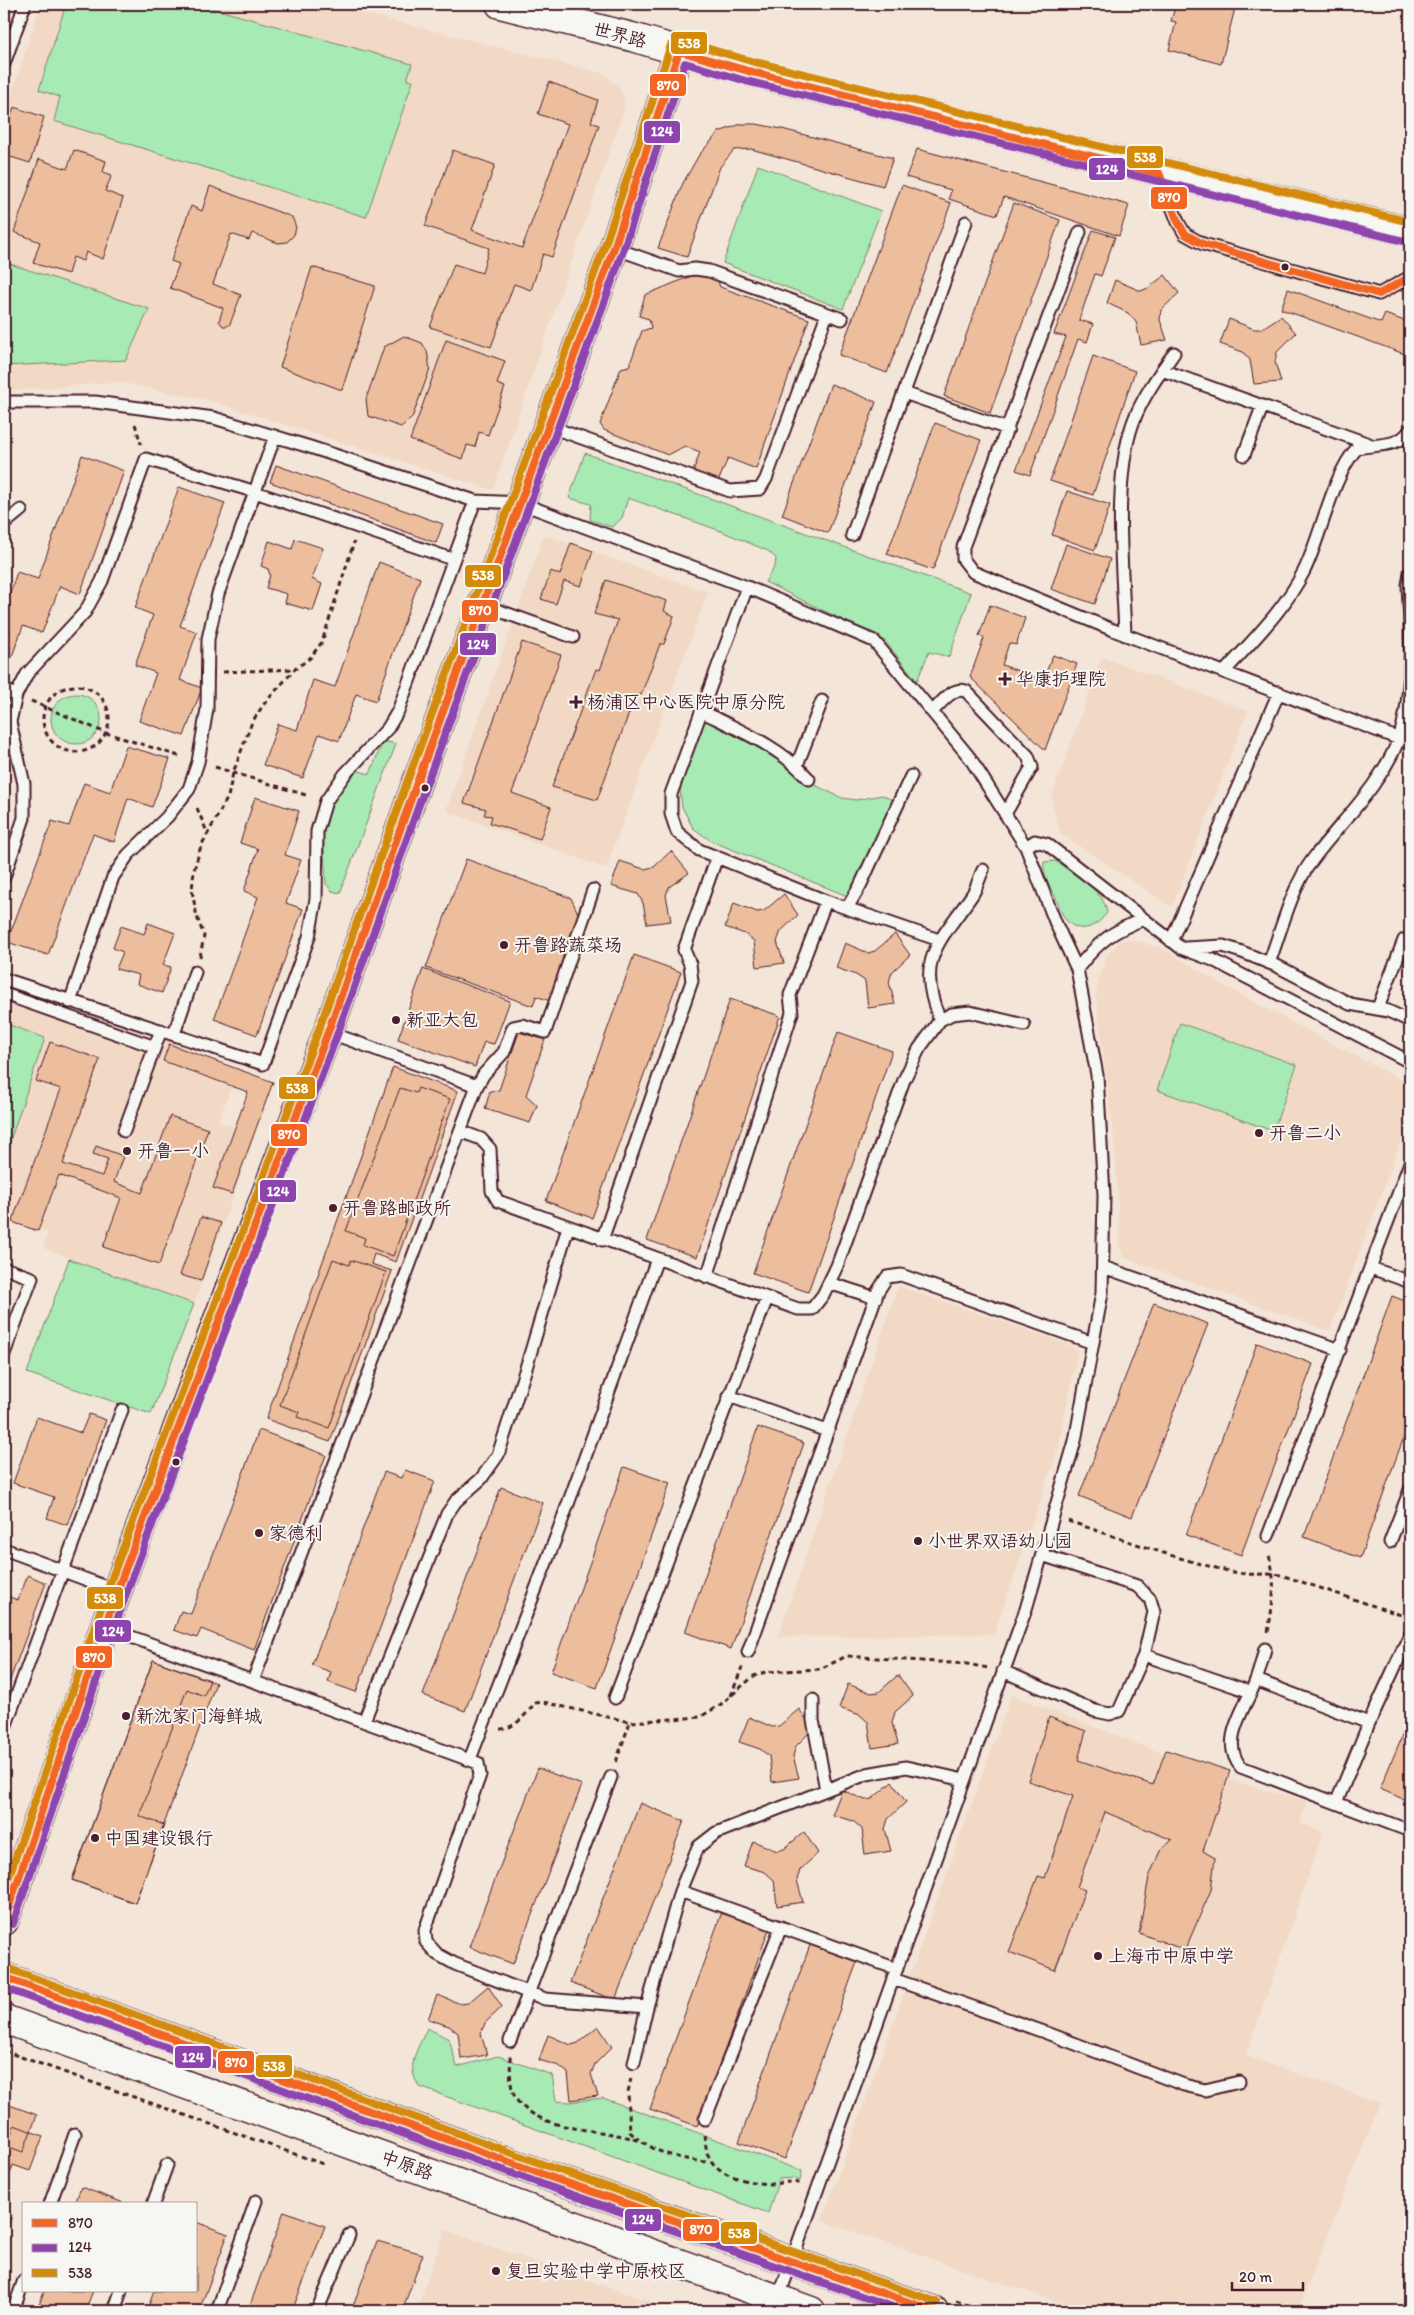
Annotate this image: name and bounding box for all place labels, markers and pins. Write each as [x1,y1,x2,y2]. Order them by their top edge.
unlabelled marker [1280,262,1290,272]
place label: 华康护理院 [1016,668,1106,690]
marker: 华康护理院 [998,672,1012,686]
place label: 杨浦区中心医院中原分院 [587,691,785,713]
marker: 杨浦区中心医院中原分院 [569,695,583,709]
unlabelled marker [420,783,430,793]
place label: 开鲁路蔬菜场 [514,934,622,956]
marker: 开鲁路蔬菜场 [498,939,510,951]
place label: 新亚大包 [406,1009,478,1031]
marker: 新亚大包 [390,1014,402,1026]
place label: 开鲁二小 [1269,1122,1341,1144]
marker: 开鲁二小 [1253,1127,1265,1139]
place label: 开鲁一小 [137,1140,209,1162]
marker: 开鲁一小 [121,1145,133,1157]
place label: 开鲁路邮政所 [343,1197,451,1219]
marker: 开鲁路邮政所 [327,1202,339,1214]
unlabelled marker [171,1457,181,1467]
place label: 家德利 [269,1522,323,1544]
marker: 家德利 [253,1527,265,1539]
place label: 小世界双语幼儿园 [928,1530,1072,1552]
marker: 小世界双语幼儿园 [912,1535,924,1547]
place label: 新沈家门海鲜城 [136,1705,262,1727]
marker: 新沈家门海鲜城 [120,1710,132,1722]
place label: 中国建设银行 [105,1827,213,1849]
marker: 中国建设银行 [89,1832,101,1844]
place label: 上海市中原中学 [1108,1945,1234,1967]
marker: 上海市中原中学 [1092,1950,1104,1962]
place label: 复旦实验中学中原校区 [506,2260,686,2282]
marker: 复旦实验中学中原校区 [490,2265,502,2277]

